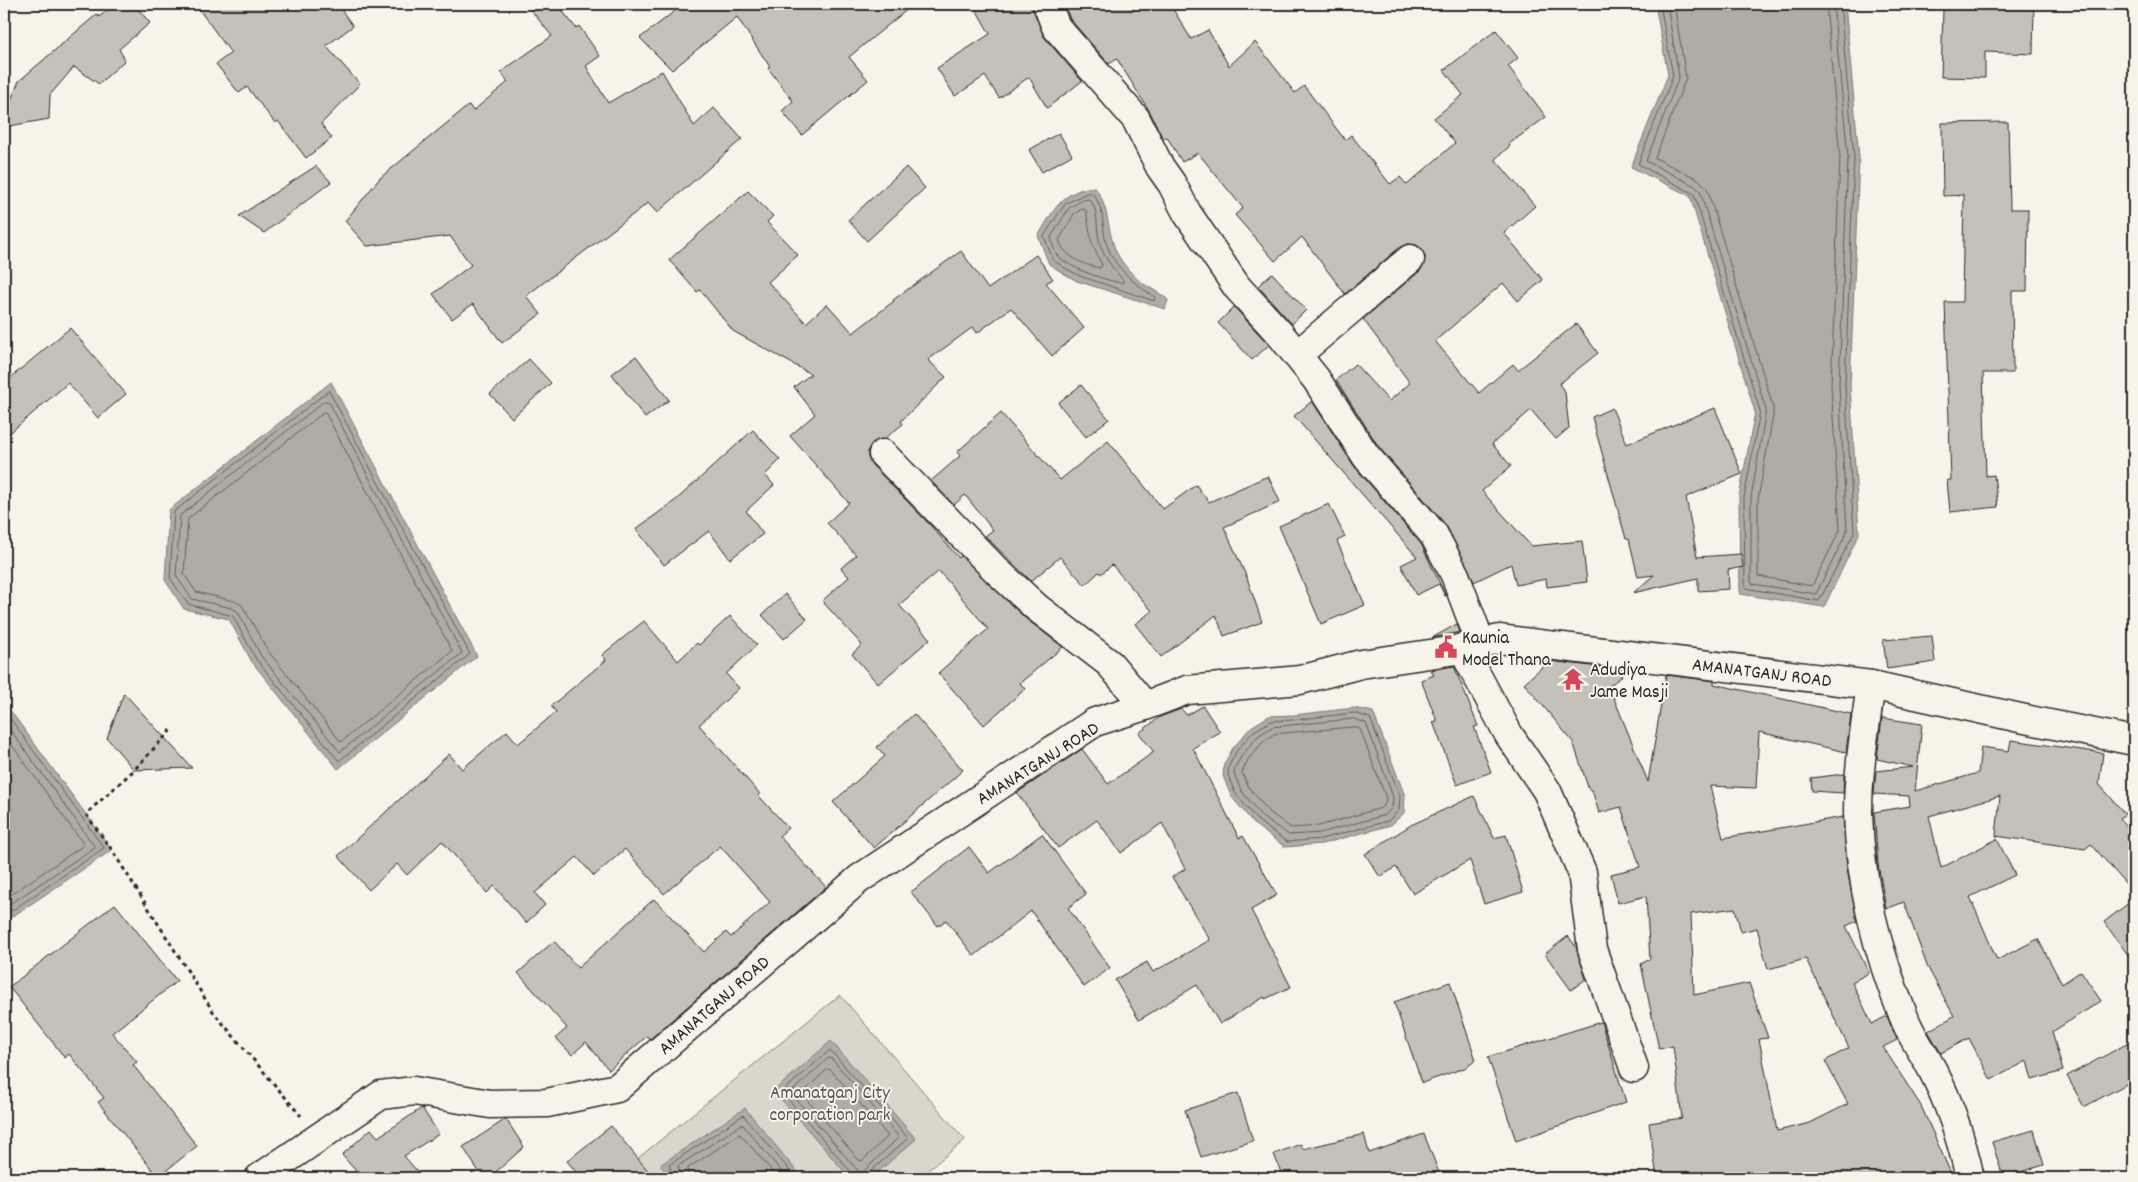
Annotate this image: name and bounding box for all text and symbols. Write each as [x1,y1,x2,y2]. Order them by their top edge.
place label: Kaunia Model Thana [1462,626,1552,675]
public building icon: Kaunia Model Thana [1433,634,1459,660]
street label: AMANATGANJ ROAD [1690,653,1833,696]
place label: Adudiya Jame Masji [1590,658,1669,707]
temple icon: Adudiya Jame Masji [1560,666,1586,692]
street label: AMANATGANJ ROAD [972,716,1106,814]
street label: AMANATGANJ ROAD [654,950,777,1063]
park label: Amanatganj City corporation park [770,1081,891,1130]

